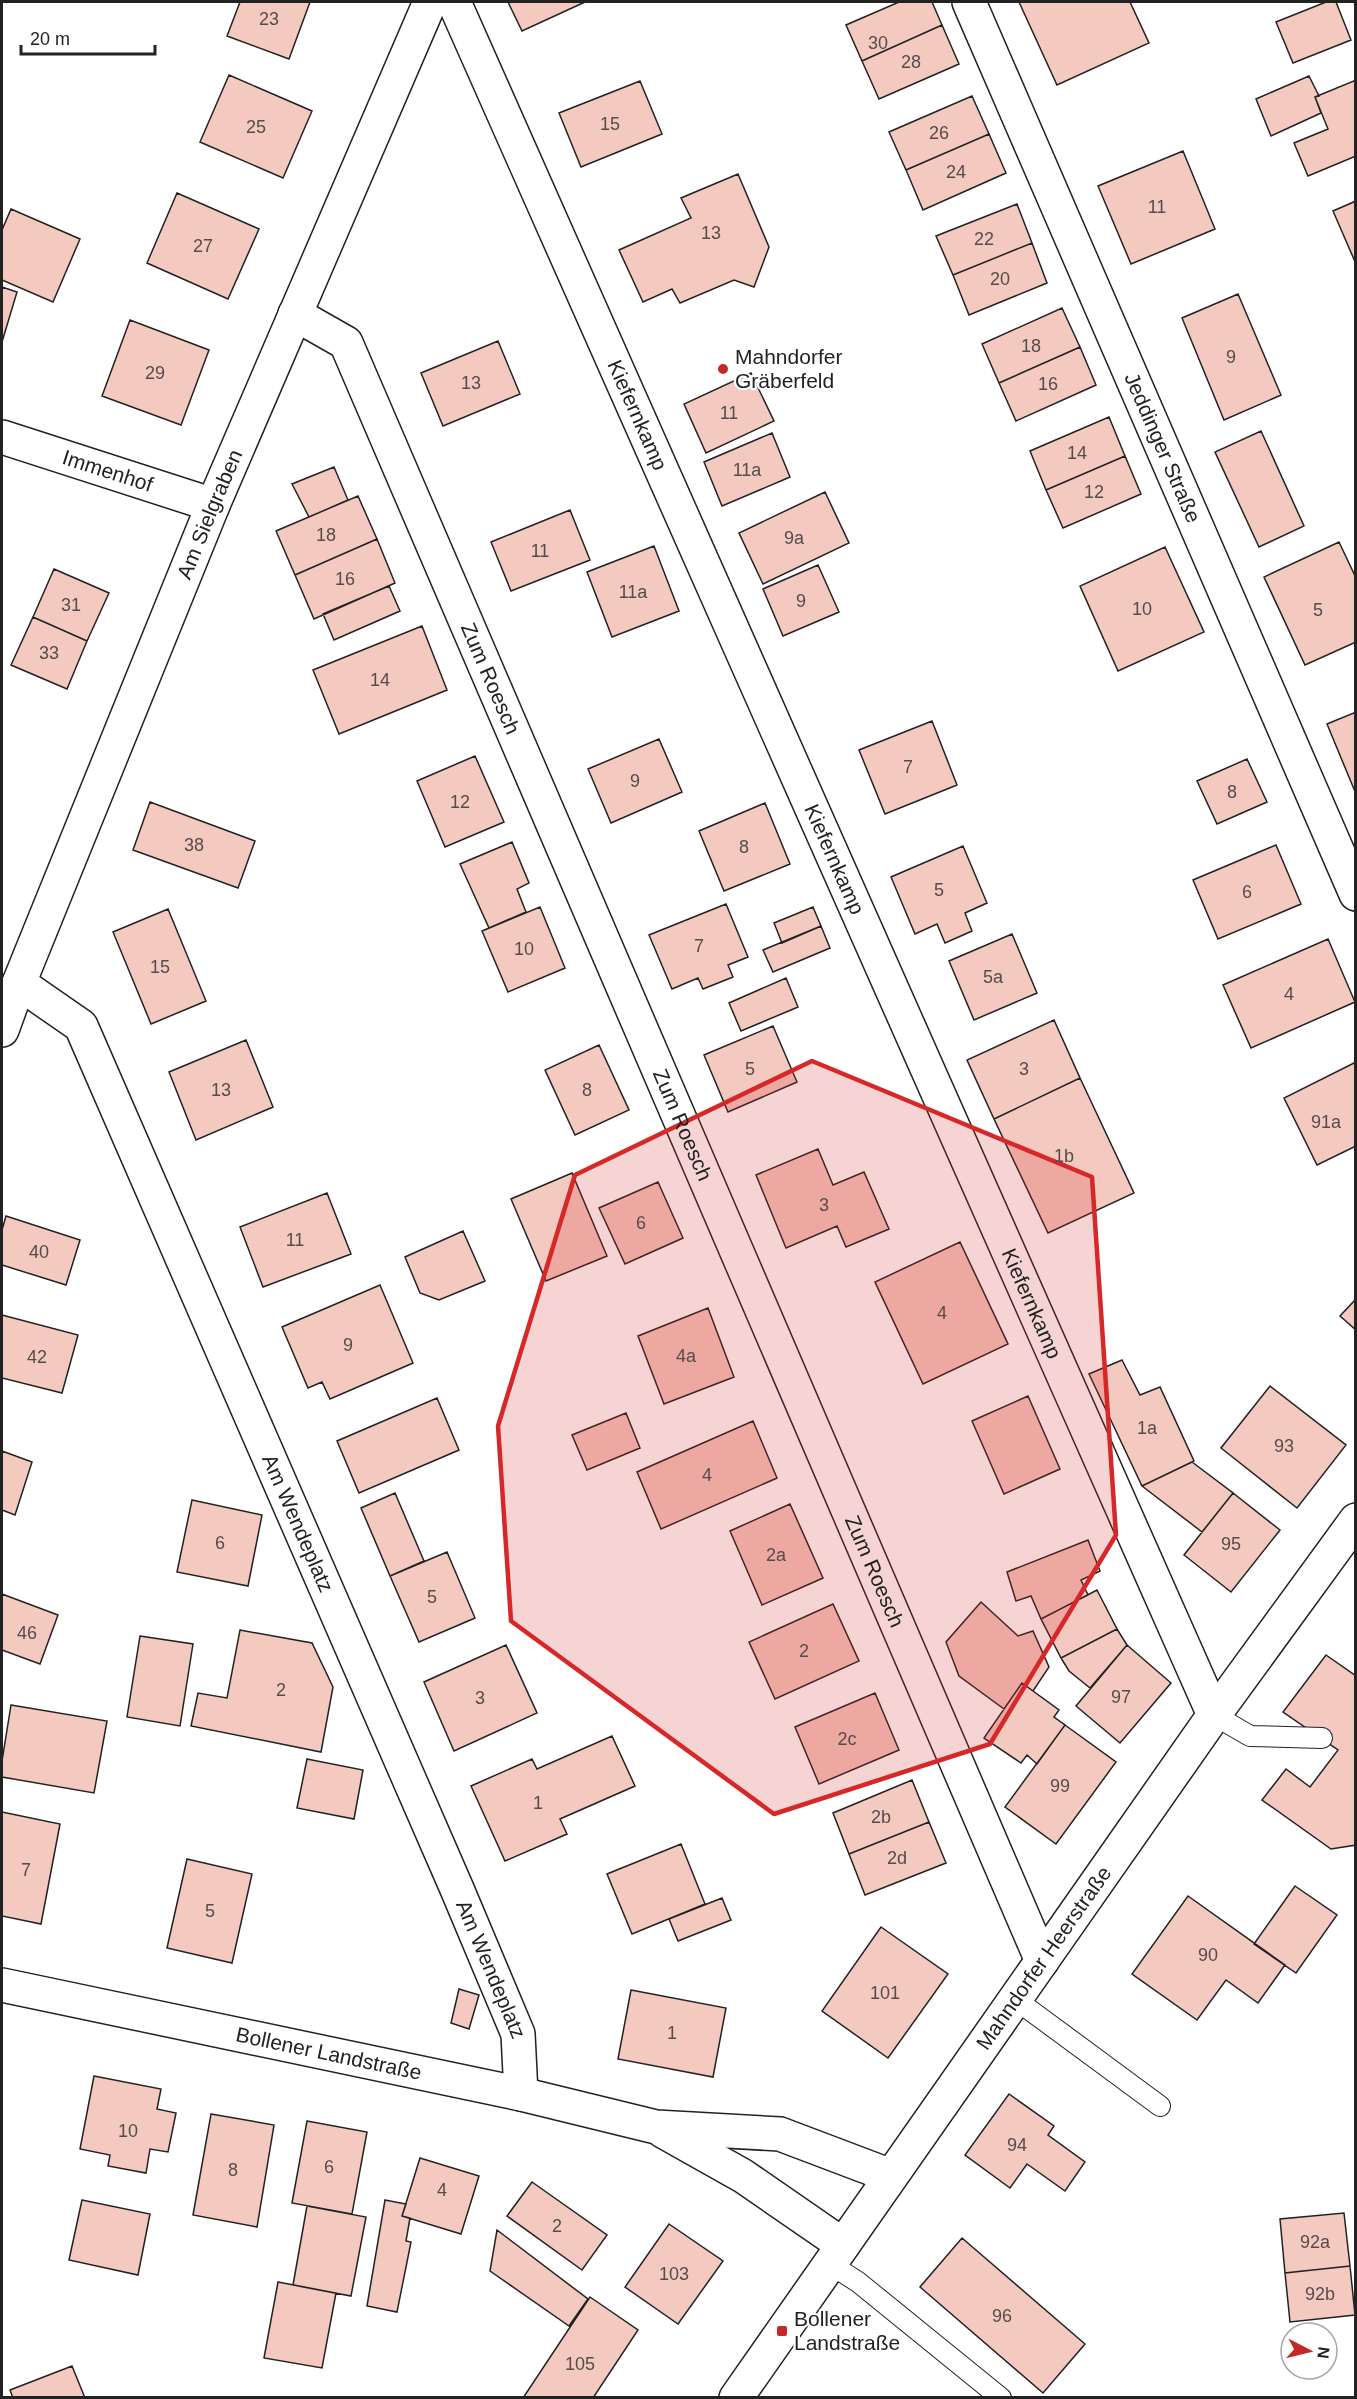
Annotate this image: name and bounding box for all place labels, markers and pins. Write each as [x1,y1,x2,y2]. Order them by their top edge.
place label: Mahndorfer Gräberfeld [735,345,842,392]
marker: Mahndorfer Gräberfeld [716,362,730,376]
place label: Bollener Landstraße [794,2307,900,2354]
marker: Bollener Landstraße [775,2324,789,2338]

